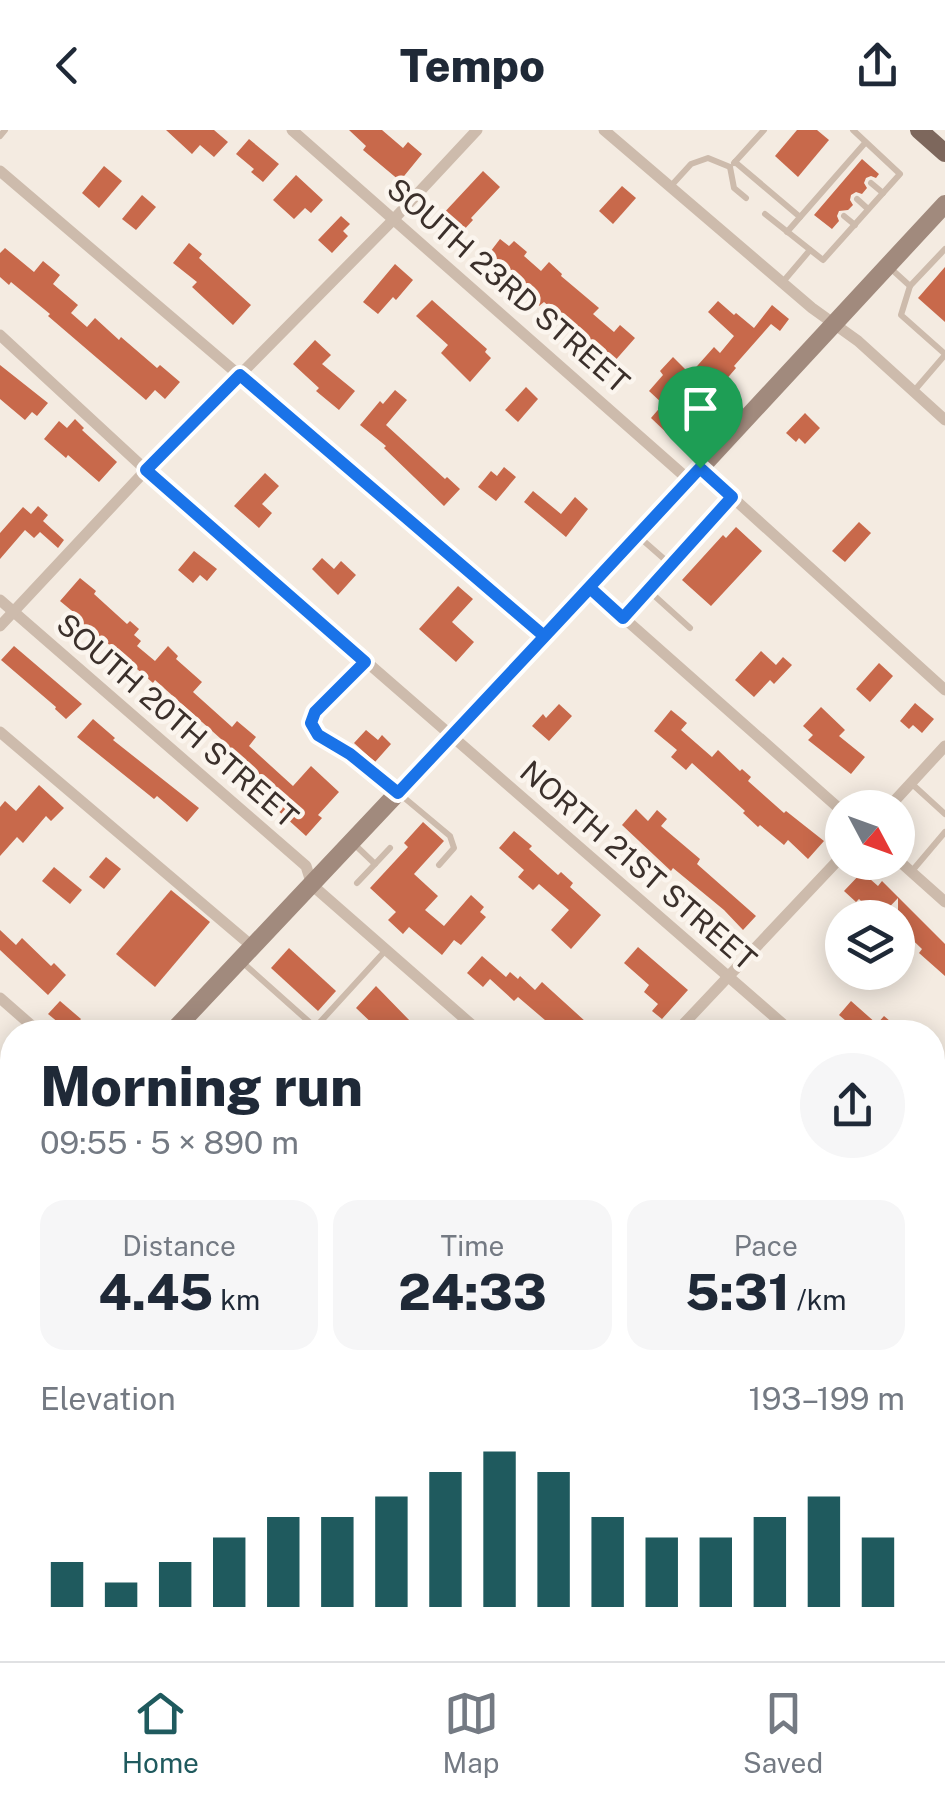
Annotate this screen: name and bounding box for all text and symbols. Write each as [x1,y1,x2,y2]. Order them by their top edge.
icon: back [40,38,95,93]
icon: share [850,38,905,93]
text: Tempo [400,39,545,92]
street label: SOUTH 23RD STREET [380,170,637,400]
pin [658,366,743,469]
icon: arrive [673,381,728,436]
street label: SOUTH 20TH STREET [50,606,306,835]
street label: NORTH 21ST STREET [513,753,764,978]
north arrow [825,790,915,880]
map controls [825,790,915,990]
button: layers [825,900,915,990]
button: share [800,1053,905,1158]
text: Morning run [40,1054,363,1118]
text: 09:55 · 5 × 890 m [40,1124,299,1161]
text: Distance [122,1229,236,1262]
text: Time [441,1229,504,1262]
text: Pace [734,1229,798,1262]
text: 4.45 [98,1262,213,1321]
text: 24:33 [398,1262,547,1321]
text: 5:31 [685,1262,790,1321]
text: km [213,1283,260,1316]
text: /km [790,1283,847,1316]
text: Elevation [40,1380,176,1417]
text: 193–199 m [748,1380,905,1417]
tab: Home [122,1686,199,1779]
tab: Map [443,1686,499,1779]
tab: Saved [743,1686,823,1779]

